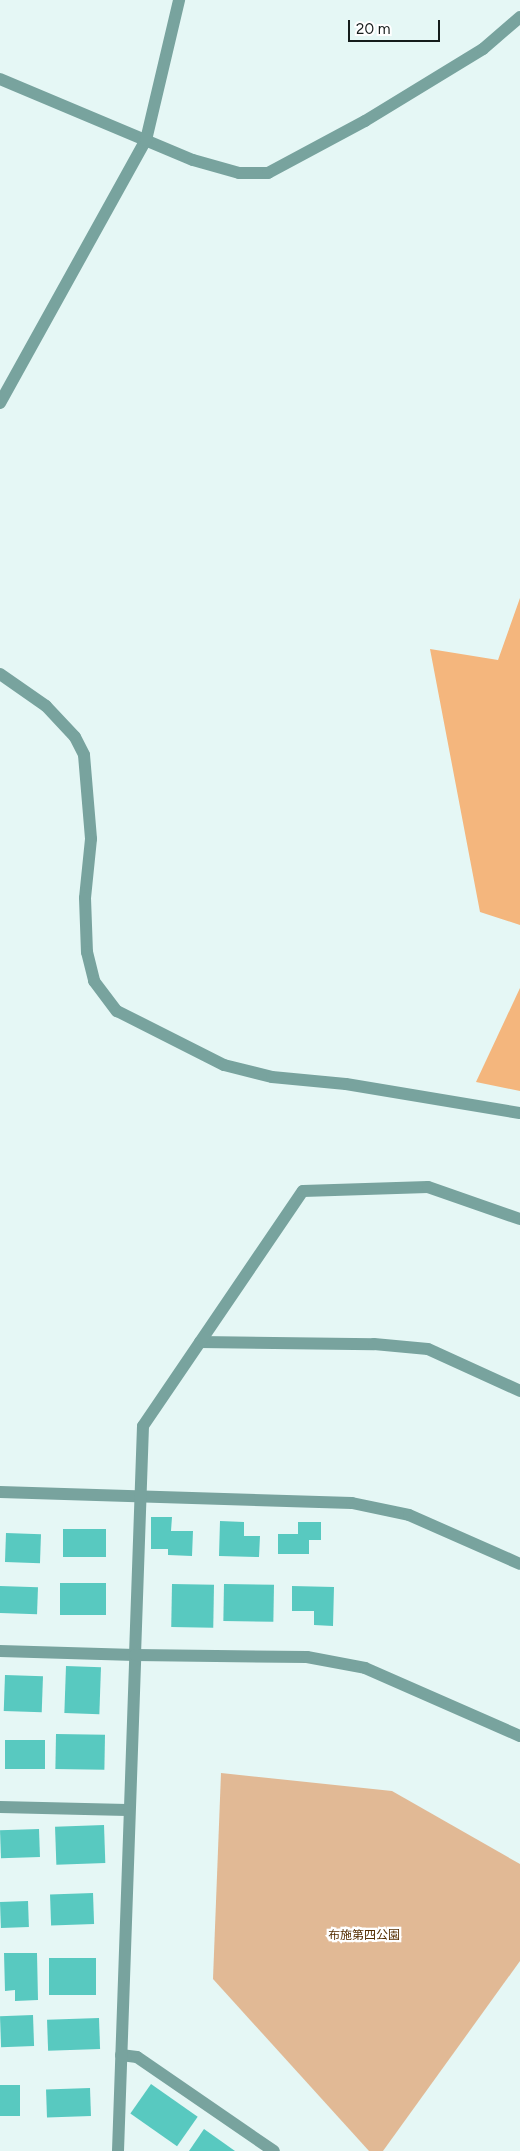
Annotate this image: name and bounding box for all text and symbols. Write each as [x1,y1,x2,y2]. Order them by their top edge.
scale bar [350,10,442,42]
text: 20 m [356,20,390,38]
park label: 布施第四公園 [328,1929,400,1943]

